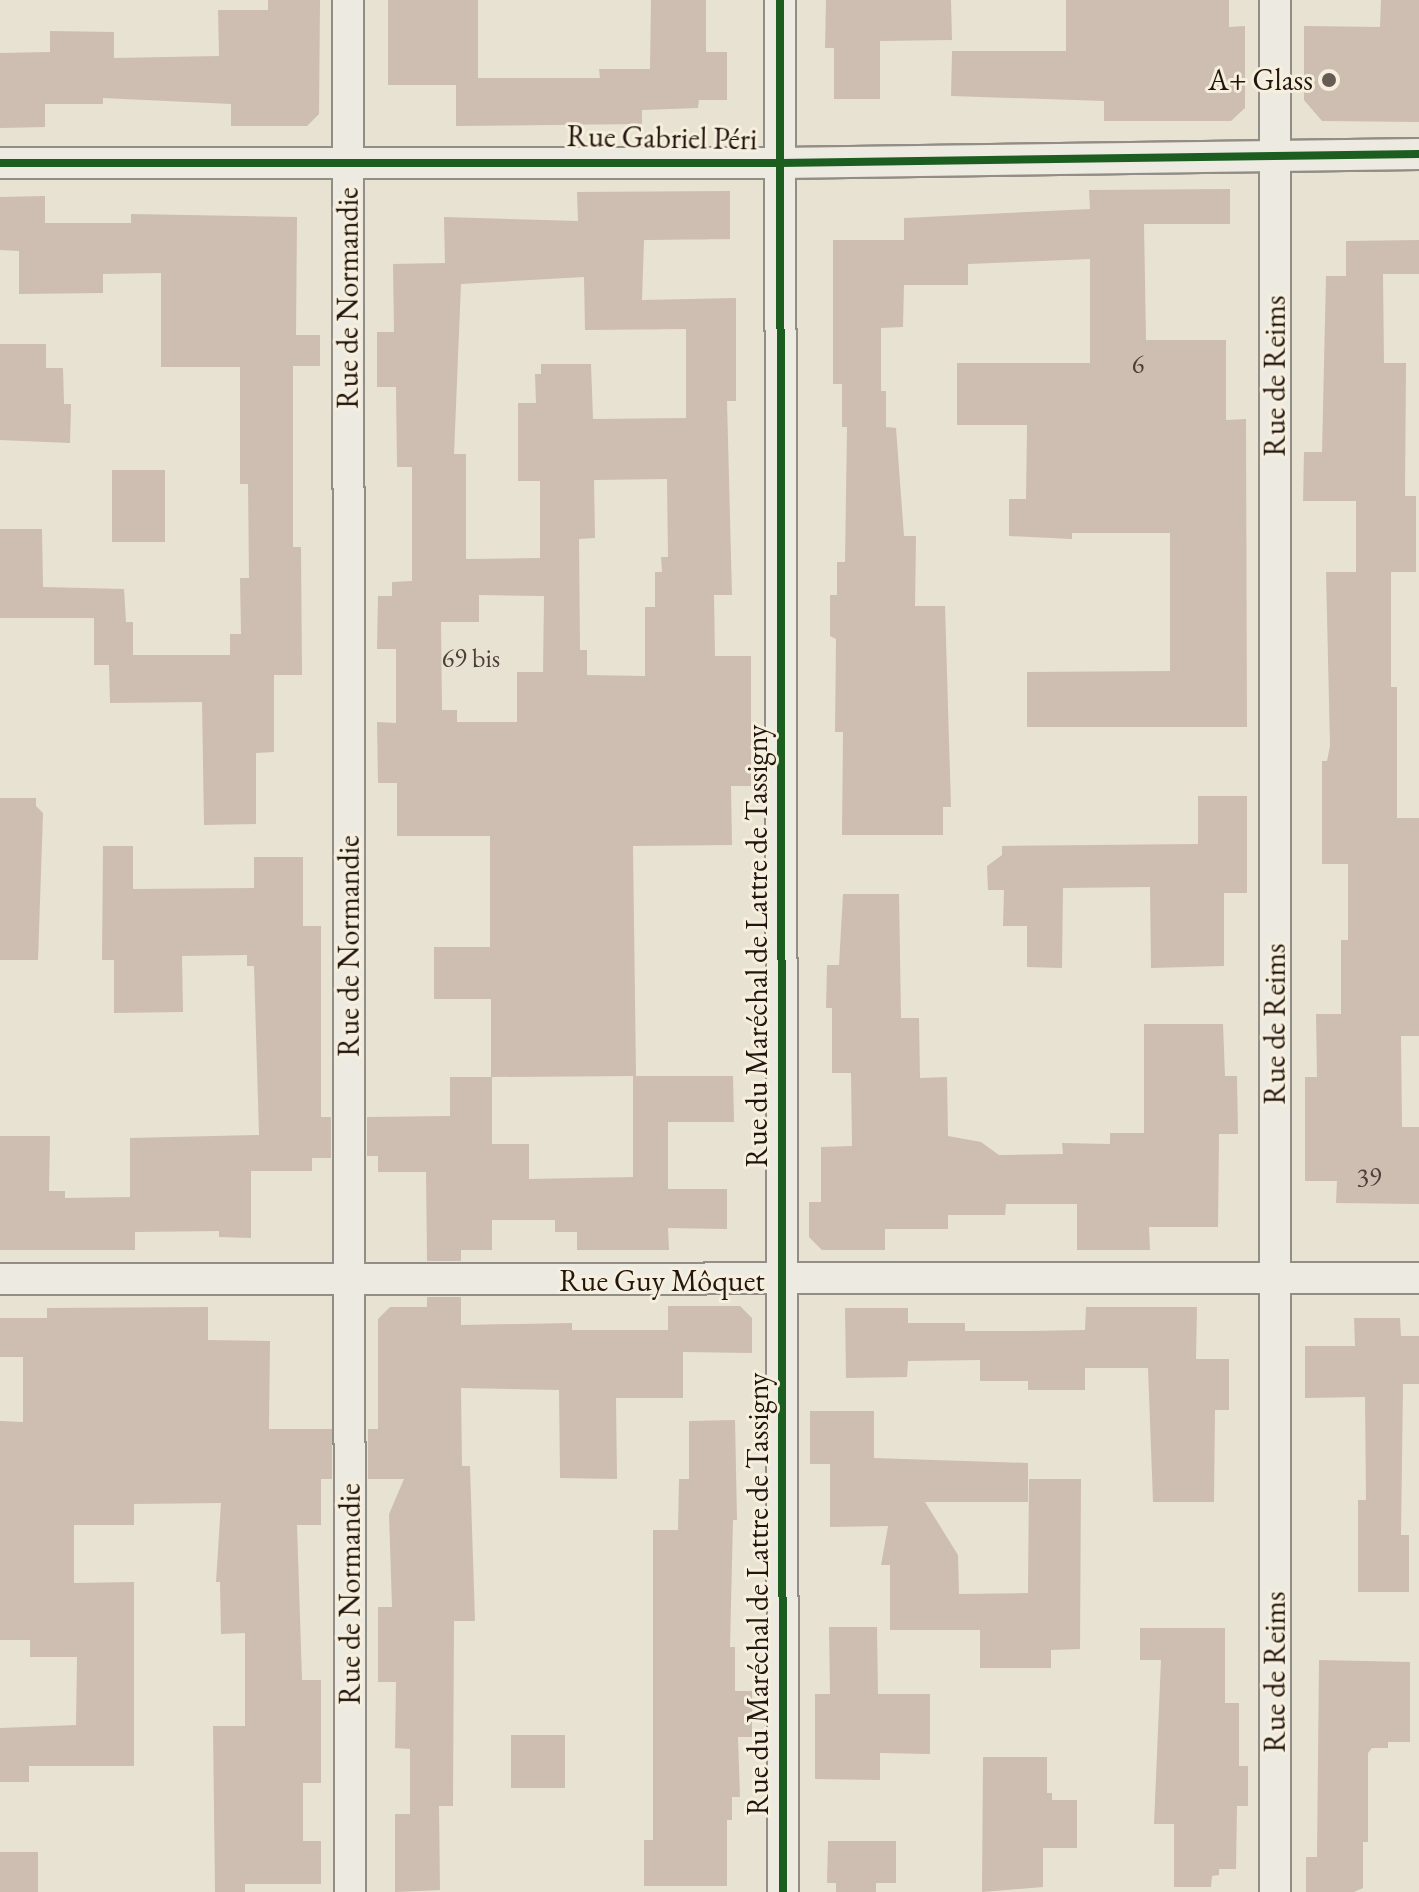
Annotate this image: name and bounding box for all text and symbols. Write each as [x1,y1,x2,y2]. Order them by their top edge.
place label: A+ Glass [1208,62,1313,98]
marker: A+ Glass [1320,71,1338,89]
street label: Rue Gabriel Péri [566,118,758,158]
street label: Rue de Normandie [330,187,366,409]
street label: Rue de Reims [1257,295,1293,457]
house number: 6 [1132,349,1144,381]
house number: 69 bis [442,643,500,675]
street label: Rue du Maréchal de Lattre de Tassigny [739,725,775,1167]
street label: Rue de Normandie [331,835,367,1057]
street label: Rue de Reims [1257,943,1293,1105]
house number: 39 [1357,1162,1381,1194]
street label: Rue Guy Môquet [559,1263,765,1299]
street label: Rue du Maréchal de Lattre de Tassigny [740,1373,776,1815]
street label: Rue de Normandie [332,1483,368,1705]
street label: Rue de Reims [1257,1591,1293,1753]

